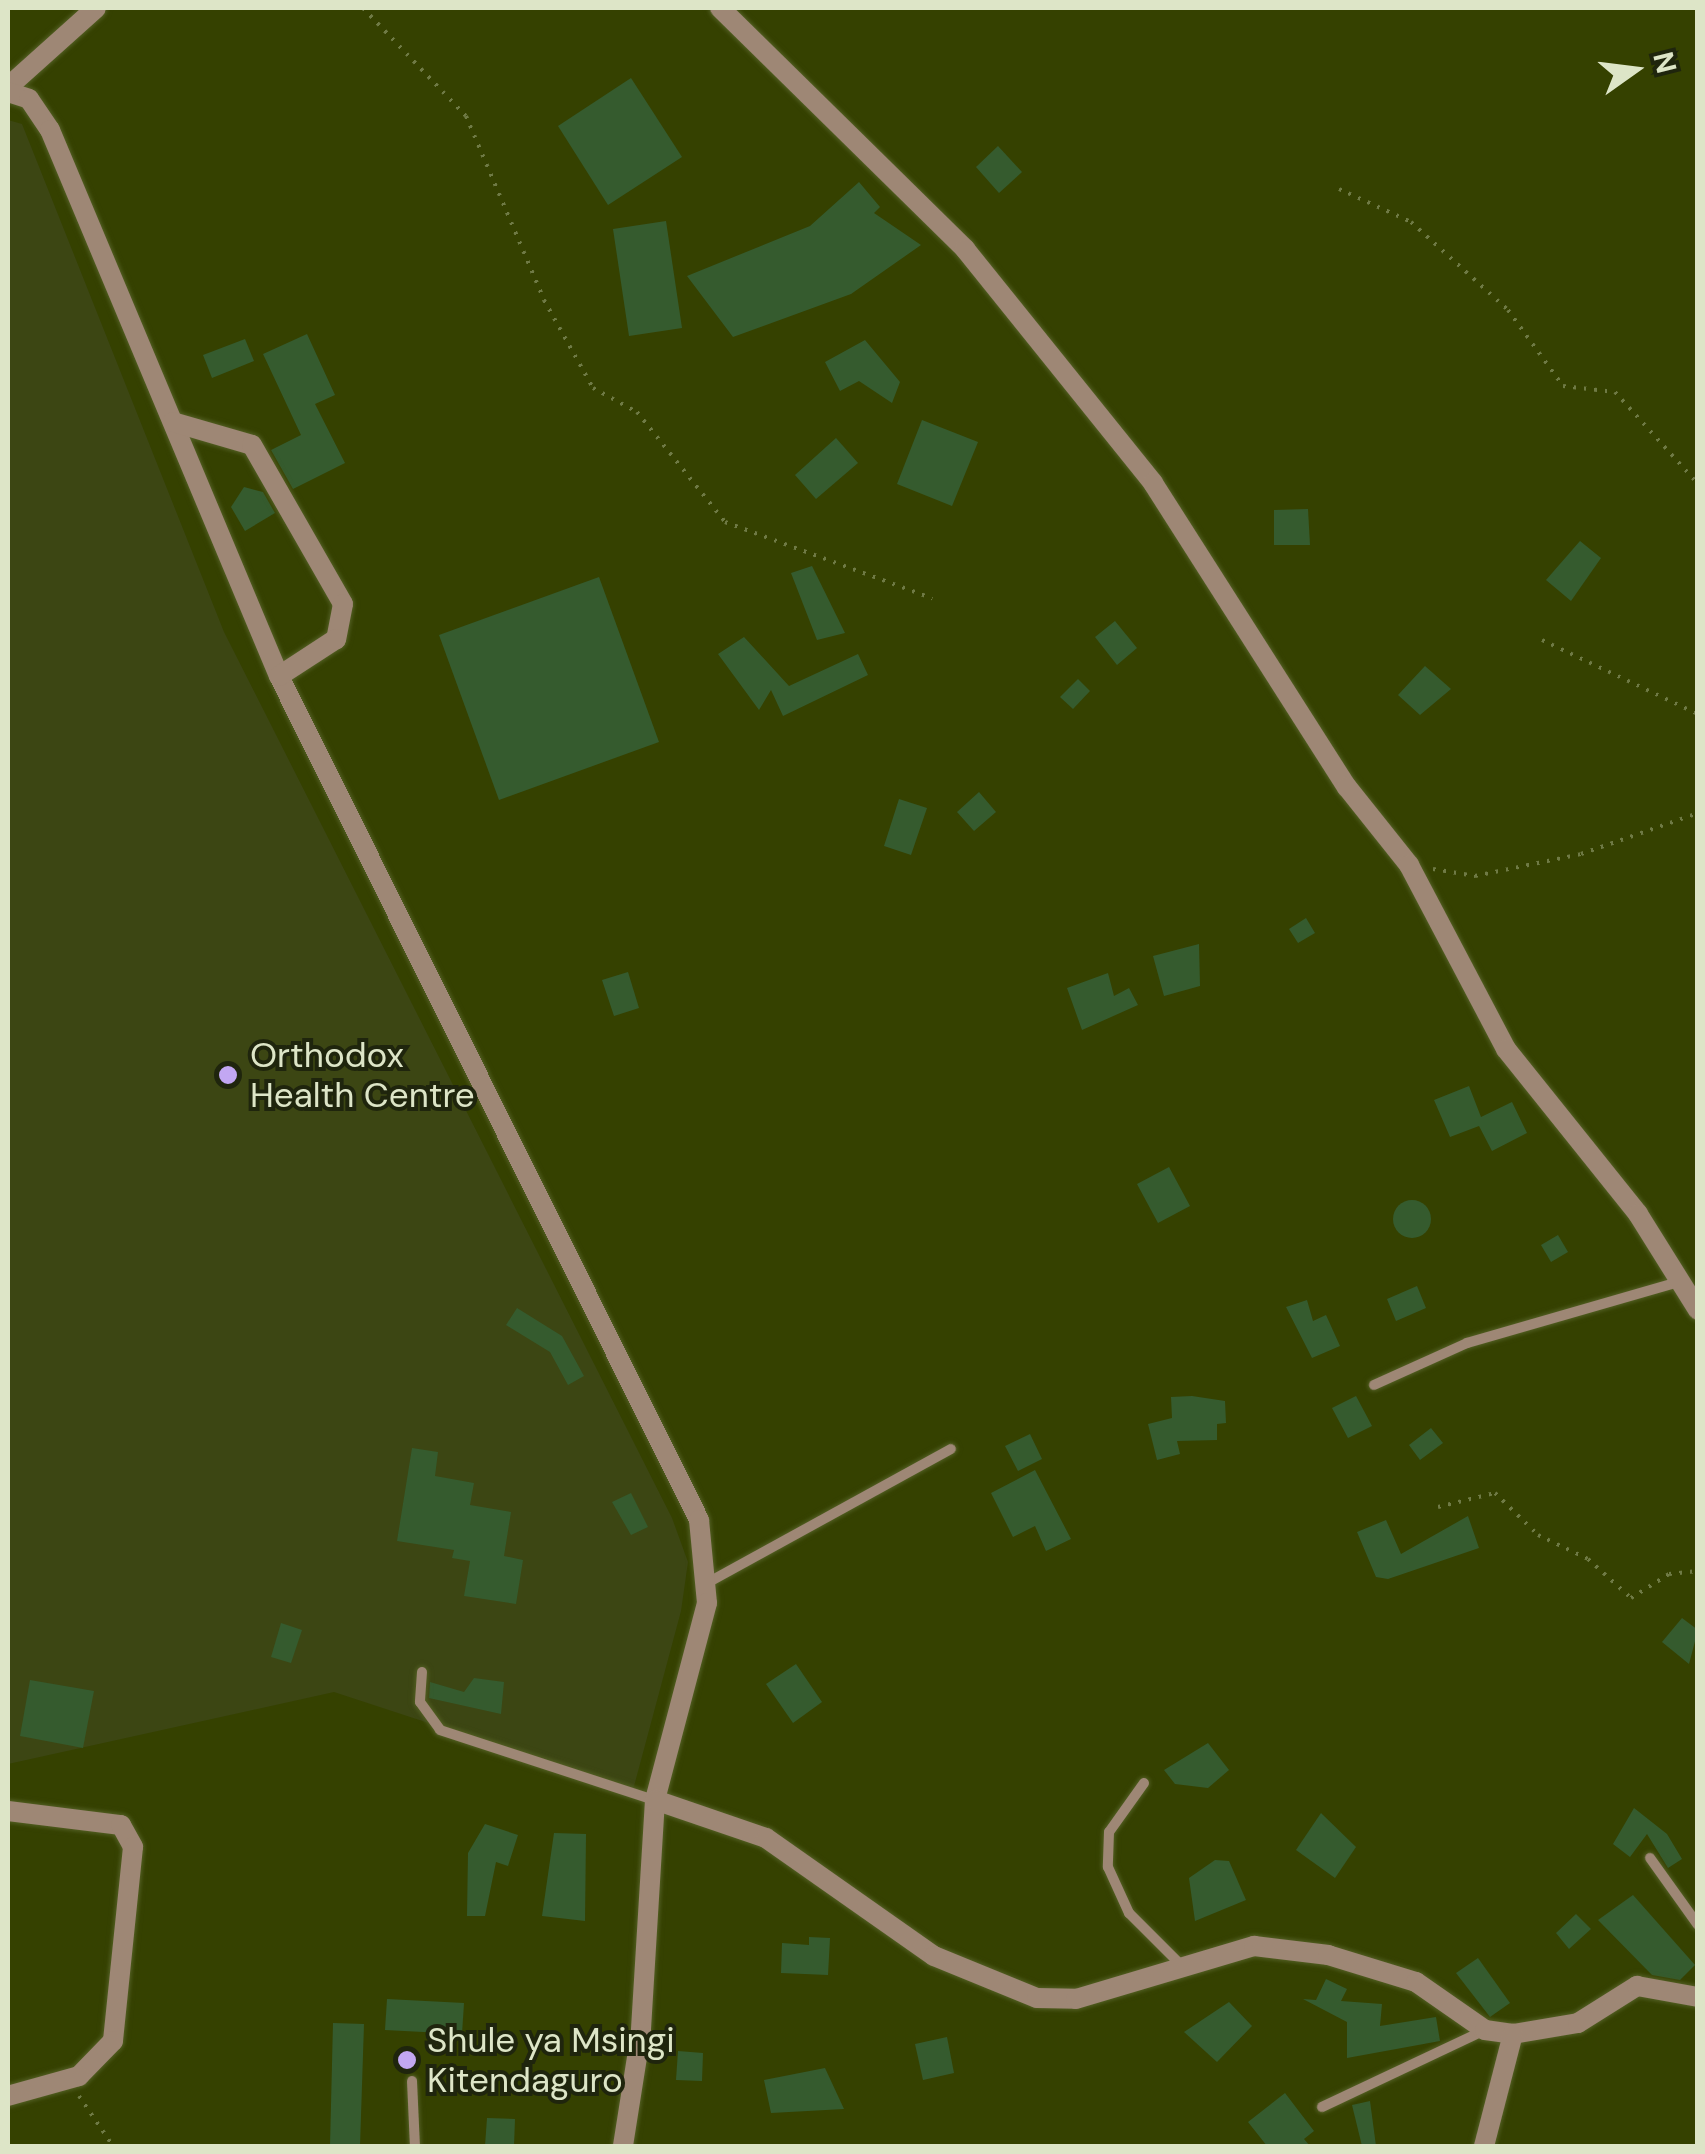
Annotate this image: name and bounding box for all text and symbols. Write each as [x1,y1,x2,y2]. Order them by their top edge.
north arrow [1585,20,1685,120]
text: N [1644,48,1685,77]
place label: Orthodox Health Centre [250,1034,475,1116]
marker: Orthodox Health Centre [215,1062,241,1088]
place label: Shule ya Msingi Kitendaguro [427,2019,675,2101]
marker: Shule ya Msingi Kitendaguro [396,2049,418,2071]

